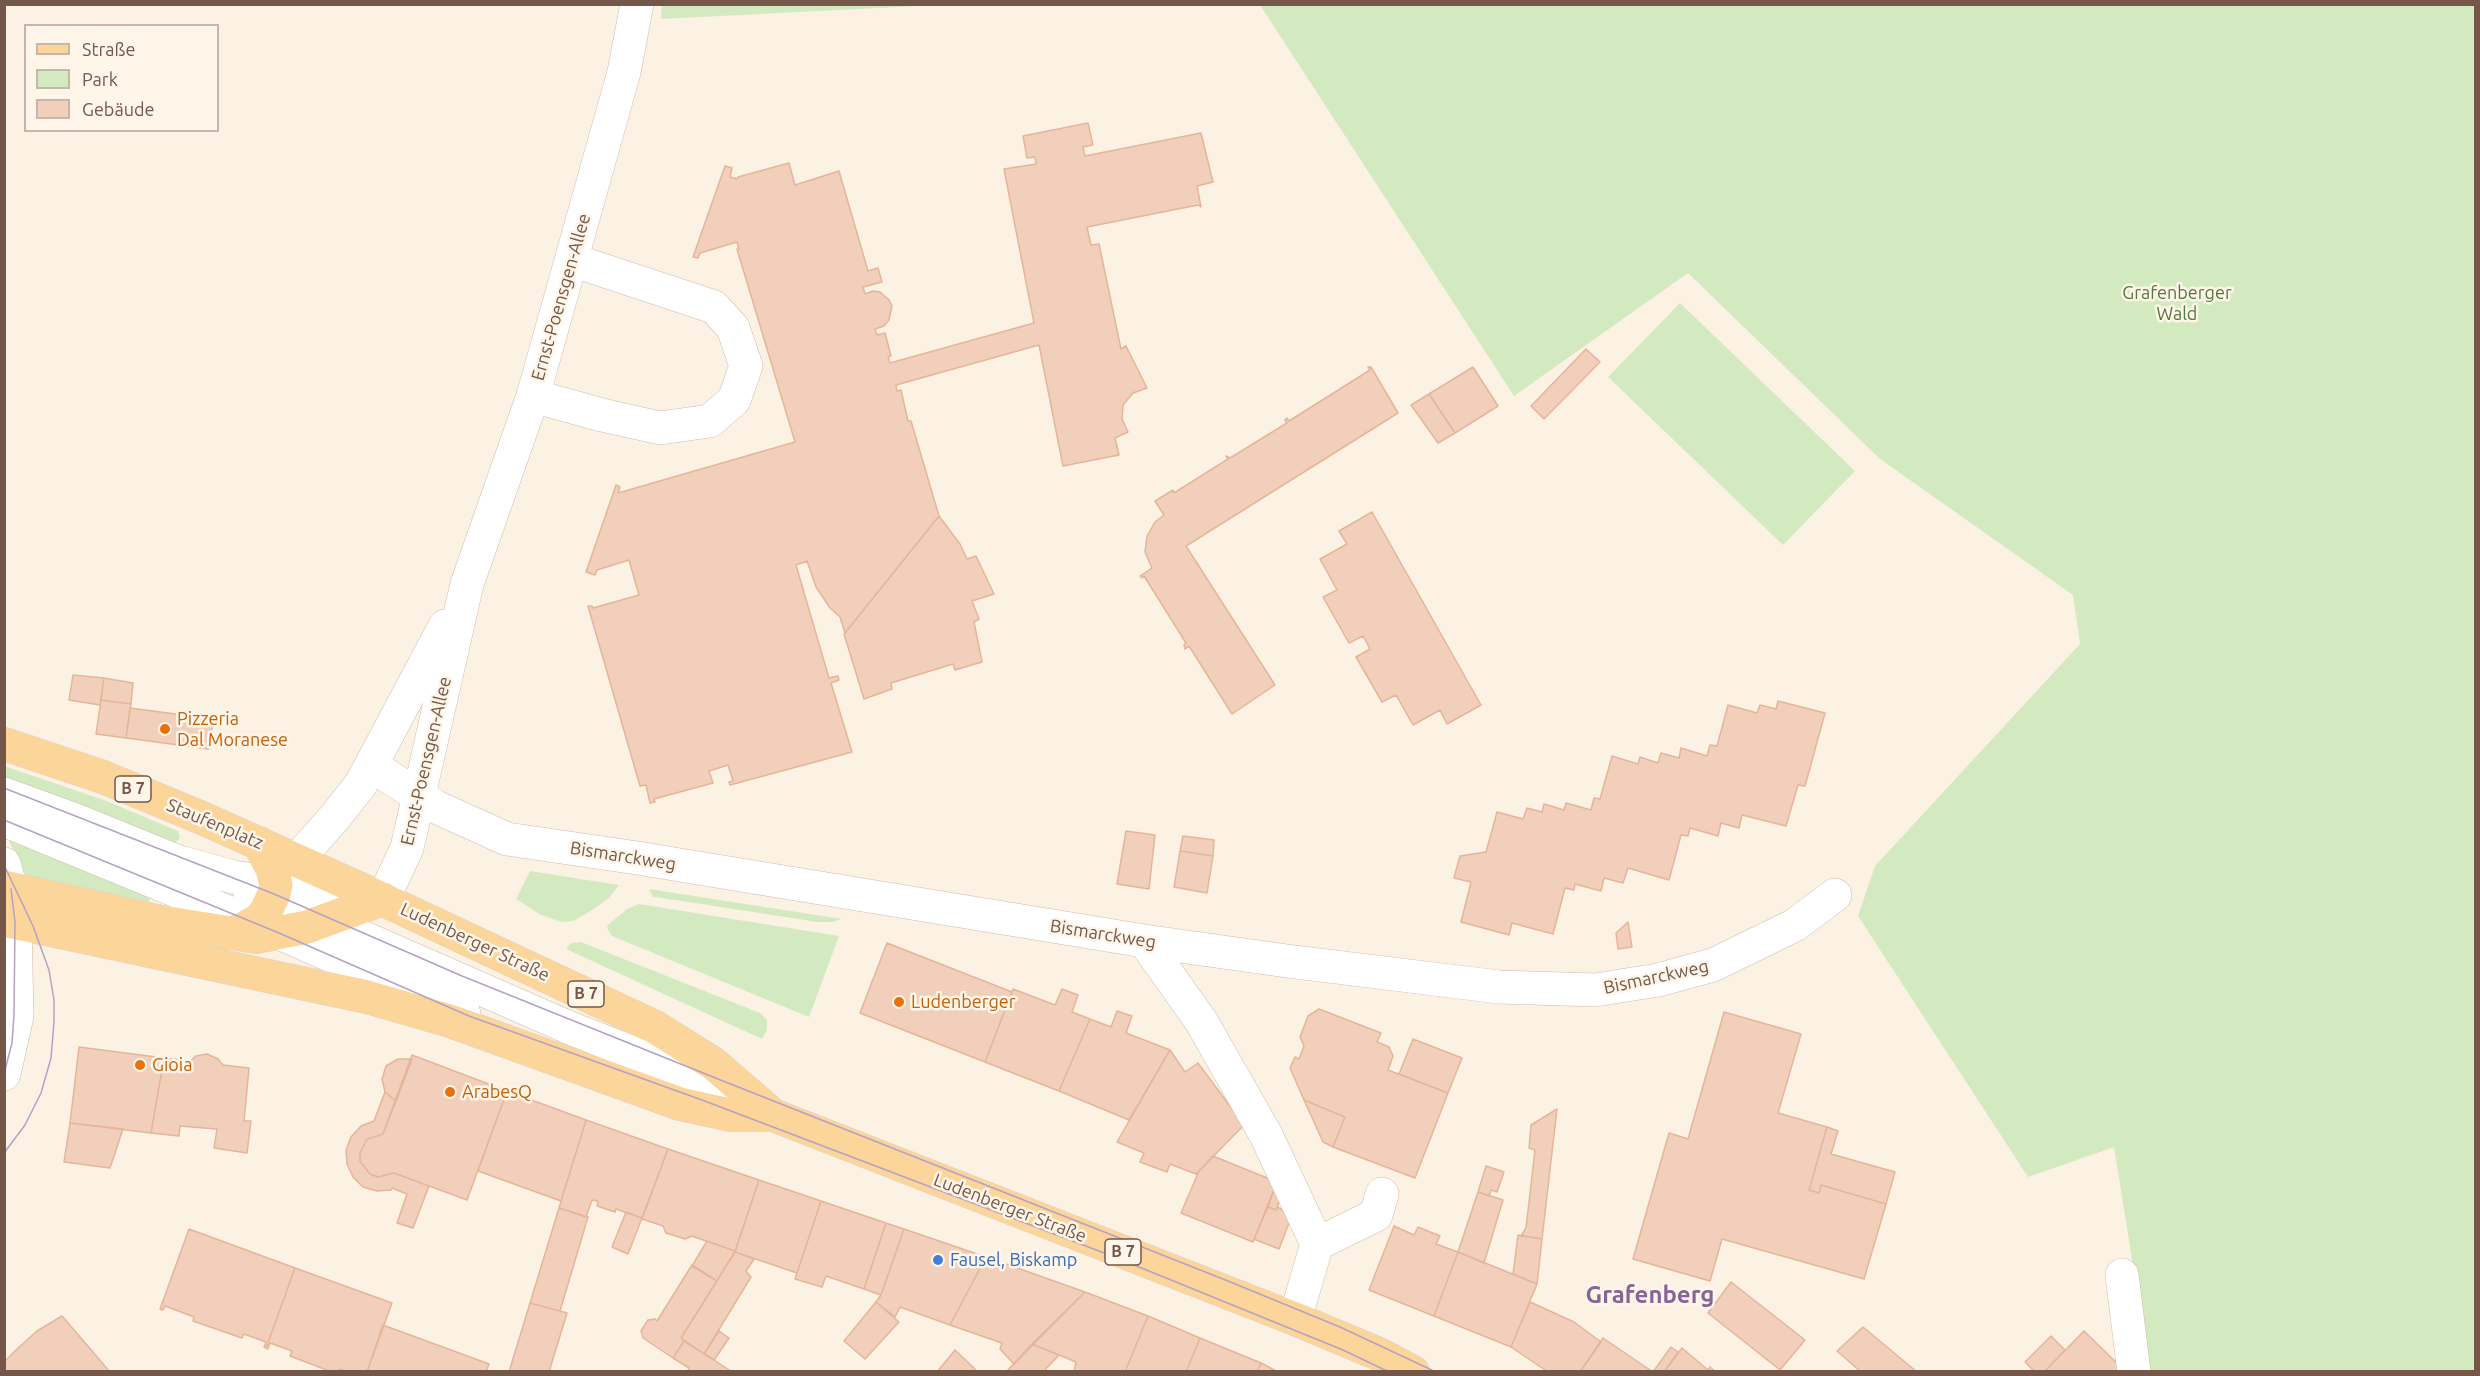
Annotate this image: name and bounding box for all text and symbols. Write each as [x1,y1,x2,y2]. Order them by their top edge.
legend [24,24,219,132]
text: Straße [82,39,135,59]
text: Park [82,69,118,89]
text: Gebäude [82,99,154,119]
street label: Ernst-Poensgen-Allee [527,211,595,383]
park label: Grafenberger Wald [2122,282,2232,324]
street label: Ernst-Poensgen-Allee [396,674,456,848]
place label: Pizzeria Dal Moranese [177,708,288,750]
marker: Pizzeria Dal Moranese [158,722,172,736]
road number: B 7 [115,776,151,802]
street label: Staufenplatz [163,794,267,854]
street label: Bismarckweg [568,837,678,875]
street label: Ludenberger Straße [397,898,553,986]
street label: Bismarckweg [1048,915,1158,953]
street label: Bismarckweg [1601,955,1711,999]
road number: B 7 [568,981,604,1007]
place label: Ludenberger [911,991,1016,1013]
marker: Ludenberger [892,995,906,1009]
place label: Gioia [152,1054,192,1076]
marker: Gioia [133,1058,147,1072]
place label: ArabesQ [462,1081,532,1103]
marker: ArabesQ [443,1085,457,1099]
street label: Ludenberger Straße [930,1169,1090,1247]
road number: B 7 [1105,1239,1141,1265]
place label: Fausel, Biskamp [950,1249,1077,1271]
marker: Fausel, Biskamp [931,1253,945,1267]
district label: Grafenberg [1586,1281,1714,1309]

